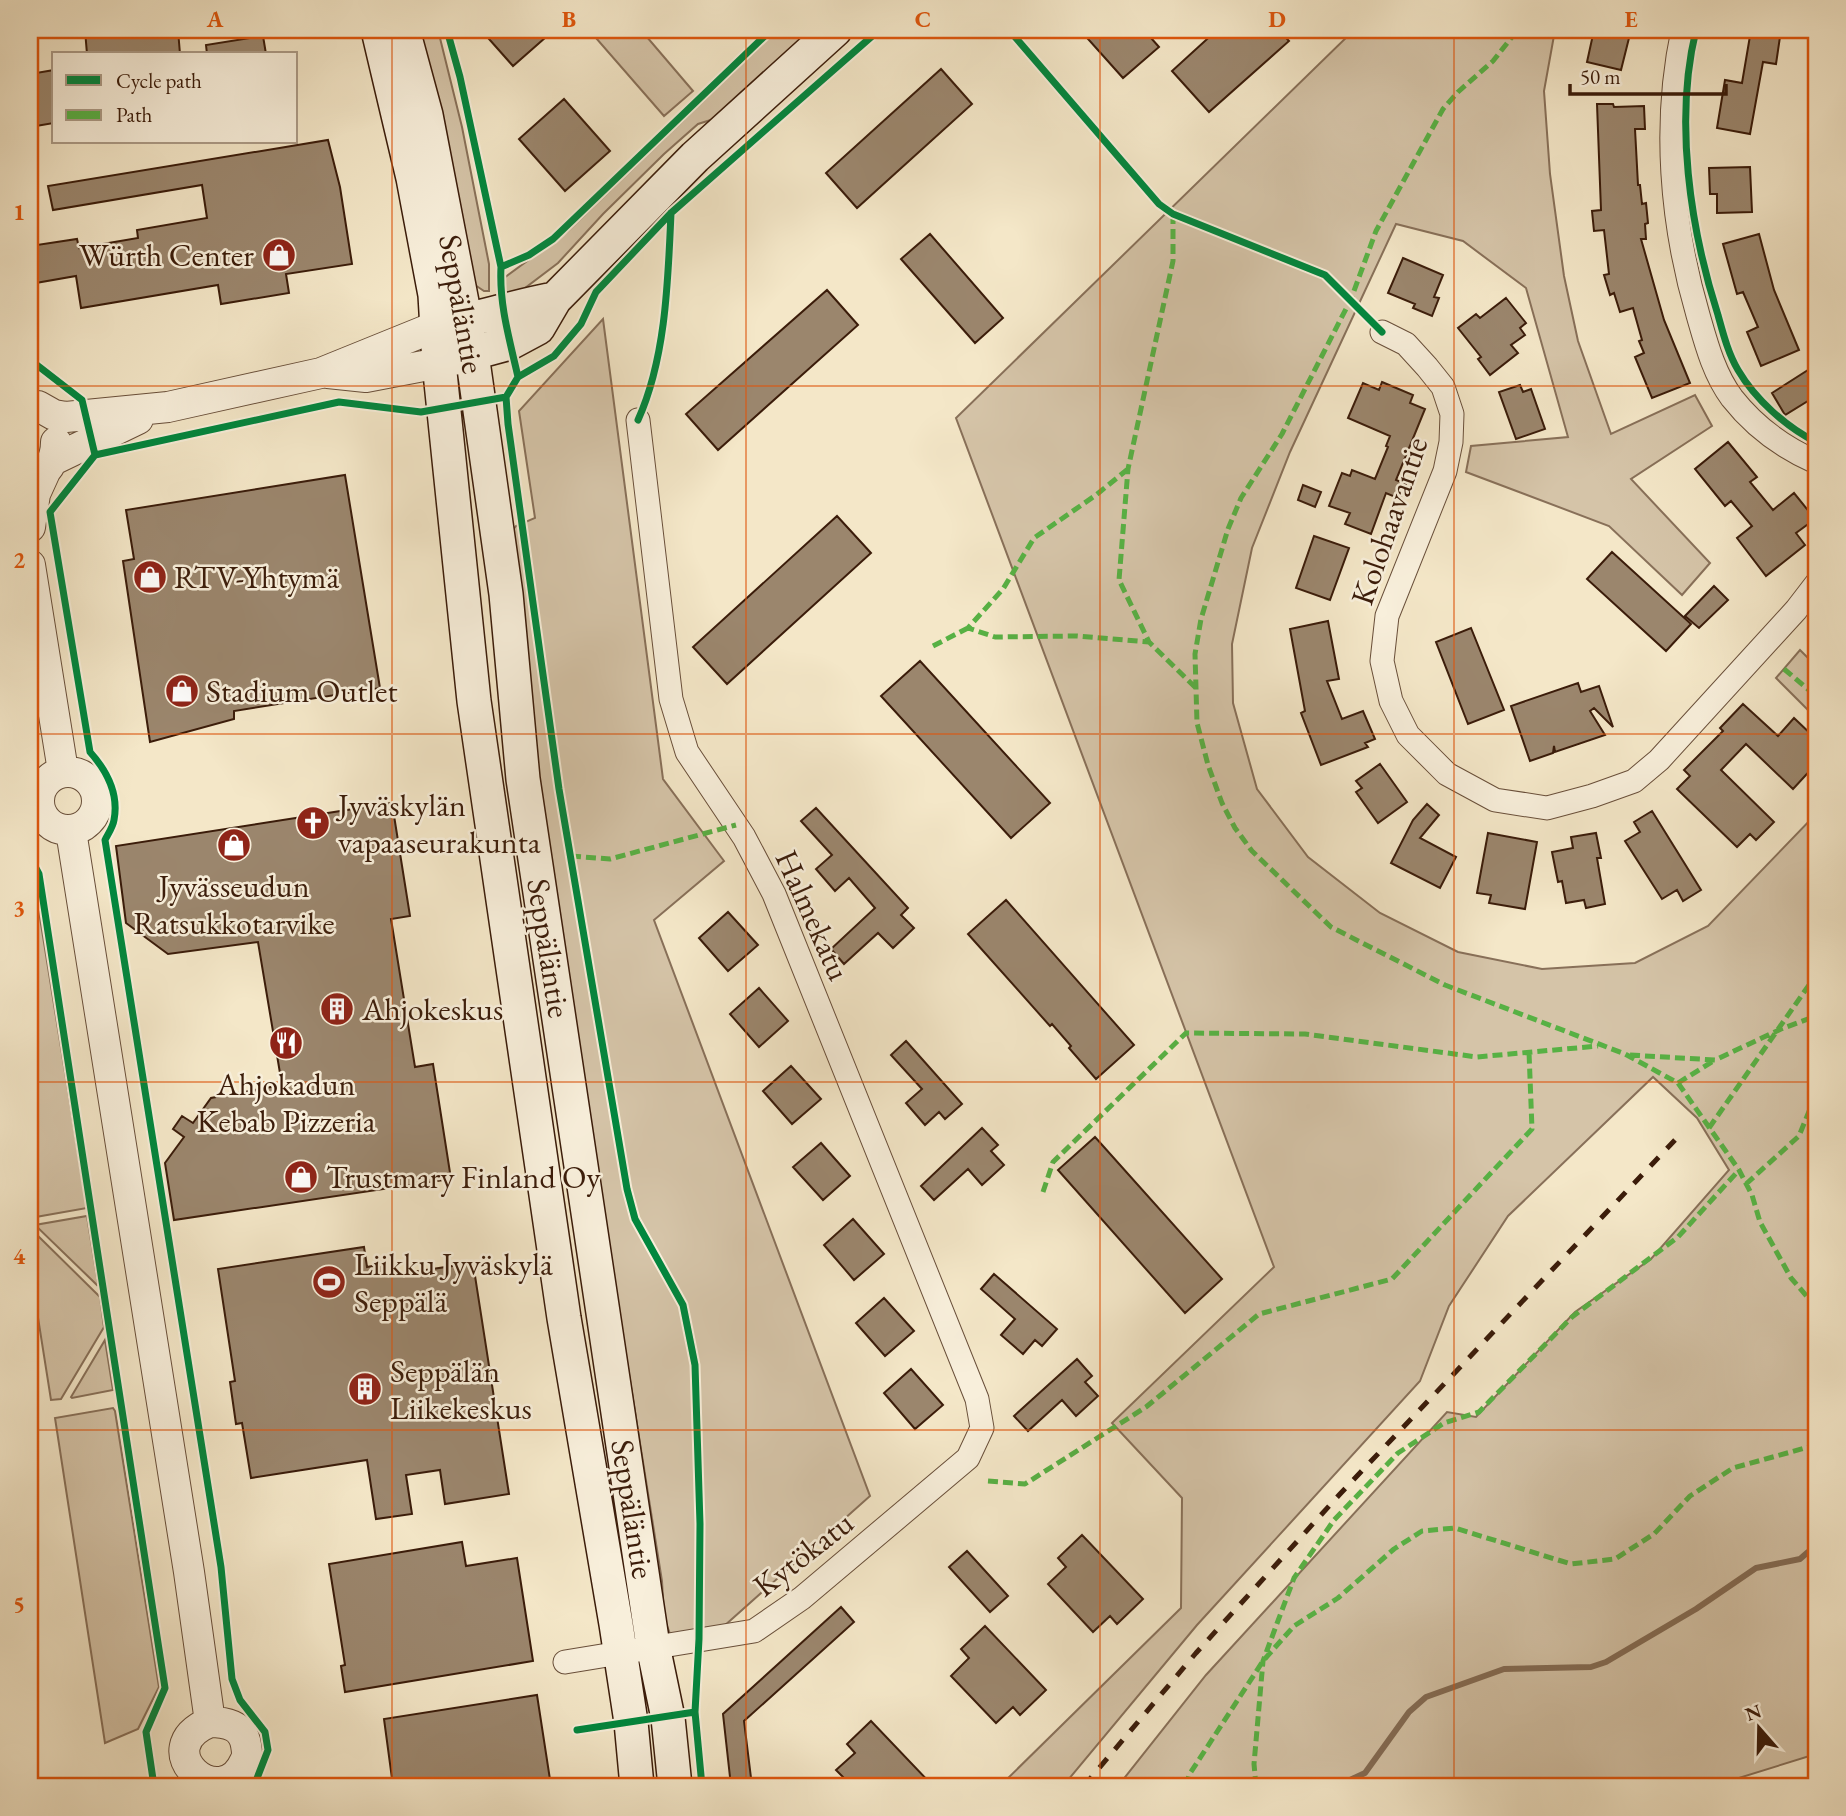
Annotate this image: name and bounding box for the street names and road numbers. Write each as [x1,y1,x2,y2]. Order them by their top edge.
street label: Seppäläntie [429,231,495,377]
street label: Kolohaavantie [1341,431,1437,611]
street label: Halmekatu [766,843,860,987]
street label: Seppäläntie [517,875,581,1021]
street label: Seppäläntie [601,1436,665,1582]
street label: Kytökatu [744,1502,862,1606]

